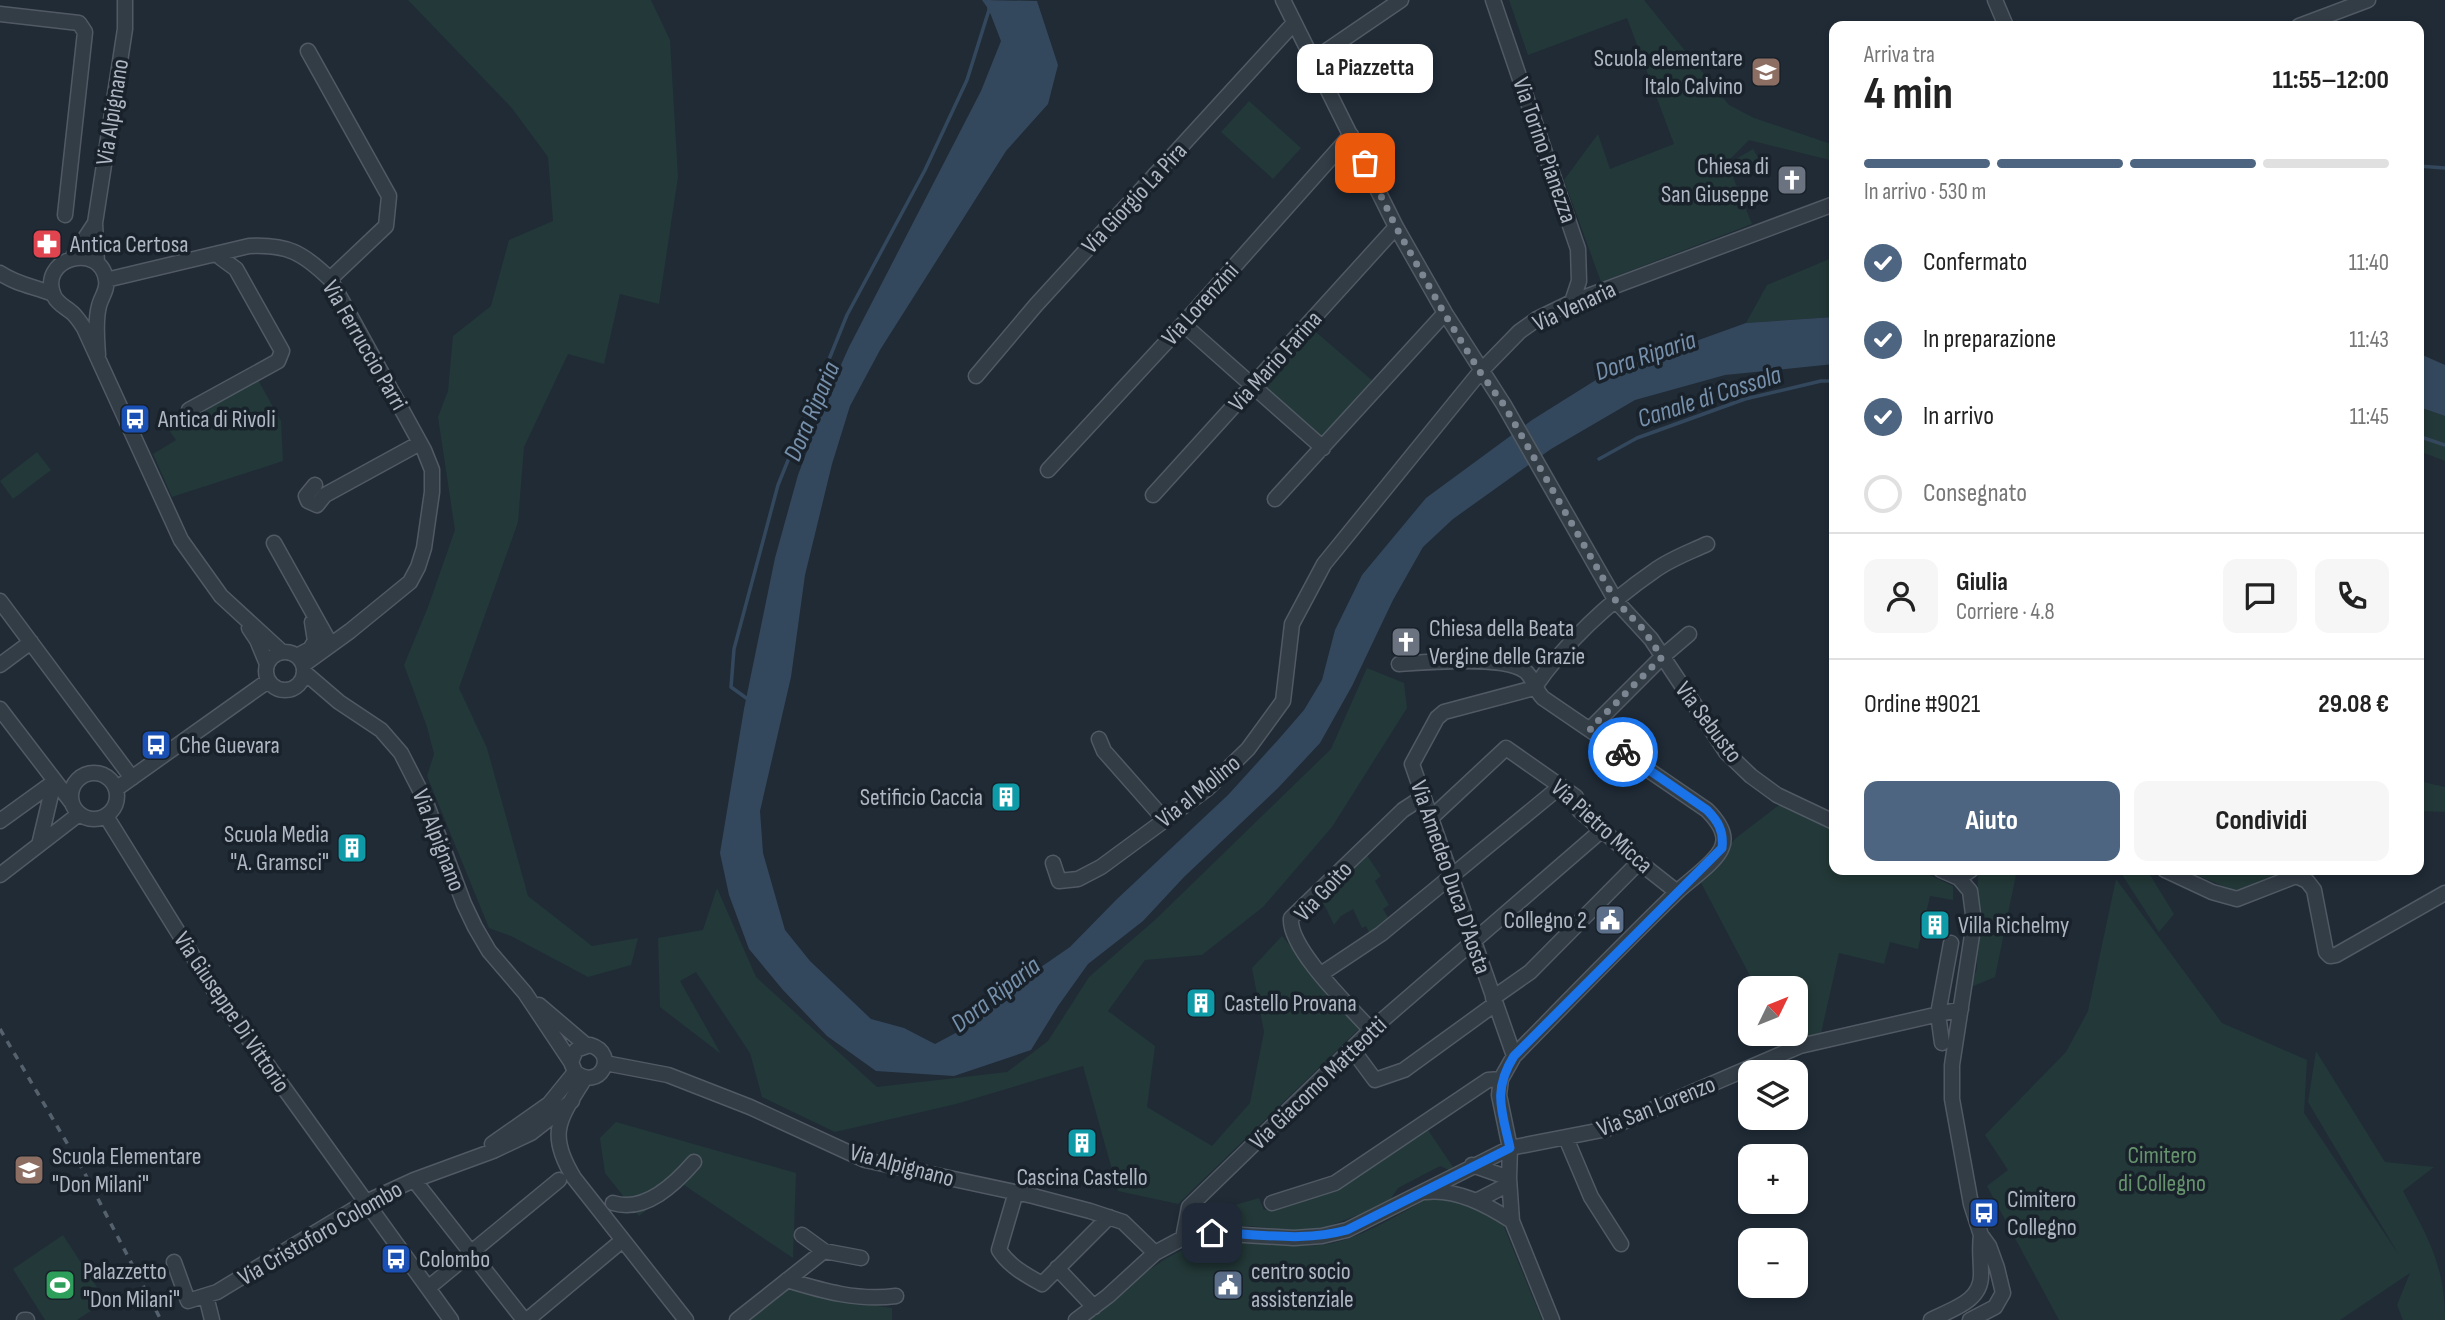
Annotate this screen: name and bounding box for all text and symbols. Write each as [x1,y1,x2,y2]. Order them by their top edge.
text: Arriva tra [1864,41,1935,69]
callout: La Piazzetta [1297,44,1433,93]
place label: Scuola elementare Italo Calvino [1594,44,1743,101]
text: La Piazzetta [1316,54,1414,82]
school or university icon: Scuola elementare Italo Calvino [1749,55,1783,89]
street label: Via Alpignano [90,57,135,167]
text: 11:55–12:00 [2272,65,2389,96]
text: 4 min [1864,67,1953,122]
street label: Via Torino Pianezza [1506,74,1583,227]
pin [1335,133,1395,193]
street label: Via Giorgio La Pira [1076,137,1193,260]
icon: bag [1346,144,1384,182]
place label: Chiesa di San Giuseppe [1661,152,1769,209]
church icon: Chiesa di San Giuseppe [1775,163,1809,197]
text: In arrivo · 530 m [1864,178,1986,206]
pharmacy icon: Antica Certosa [30,227,64,261]
place label: Antica Certosa [69,230,188,259]
icon: check [1864,244,1902,282]
text: Confermato [1923,247,2027,278]
text: 11:40 [2349,249,2389,277]
street label: Via Lorenzini [1156,257,1245,352]
street label: Via Ferruccio Parri [316,275,413,415]
street label: Via Venaria [1528,275,1620,338]
street label: Via Mario Farina [1223,305,1328,418]
icon: check [1864,321,1902,359]
text: In preparazione [1923,324,2056,355]
water label: Dora Riparia [1591,325,1700,388]
text: 11:43 [2349,326,2389,354]
water label: Dora Riparia [778,357,847,466]
water label: Canale di Cossola [1634,359,1786,435]
icon: check [1864,398,1902,436]
text: In arrivo [1923,401,1994,432]
bus stop icon: Antica di Rivoli [118,402,152,436]
text: 11:45 [2350,403,2389,431]
place label: Antica di Rivoli [157,405,276,434]
text: Consegnato [1923,478,2027,509]
button: person [1864,559,1938,633]
button: chat [2223,559,2297,633]
button: phone [2315,559,2389,633]
text: Giulia [1956,567,2008,598]
text: Corriere · 4.8 [1956,598,2055,626]
place label: Chiesa della Beata Vergine delle Grazie [1429,614,1585,671]
church icon: Chiesa della Beata Vergine delle Grazie [1389,625,1423,659]
street label: Via Sebusto [1669,676,1748,769]
text: Ordine #9021 [1864,689,1980,720]
text: 29.08 € [2318,689,2389,720]
courier [1588,717,1658,787]
bus stop icon: Che Guevara [139,728,173,762]
place label: Che Guevara [179,731,280,760]
icon: bike [1604,733,1642,771]
street label: Via al Molino [1150,749,1246,834]
street label: Via Pietro Micca [1545,773,1658,880]
street label: Via Amedeo Duca D'Aosta [1404,777,1497,978]
building icon: Setificio Caccia [989,780,1023,814]
button: Aiuto [1864,781,2120,861]
button: Condividi [2134,781,2389,861]
place label: Setificio Caccia [860,783,983,812]
street label: Via Alpignano [406,785,471,895]
place label: Scuola Media "A. Gramsci" [224,820,329,877]
building icon: Scuola Media "A. Gramsci" [335,831,369,865]
street label: Via Goito [1288,855,1358,928]
public building icon: Collegno 2 [1593,903,1627,937]
place label: Collegno 2 [1504,906,1587,935]
building icon: Villa Richelmy [1918,908,1952,942]
place label: Villa Richelmy [1958,911,2069,940]
street label: Via Giuseppe Di Vittorio [167,926,296,1098]
water label: Dora Riparia [945,950,1047,1040]
north arrow [1738,976,1808,1046]
map controls [1738,976,1808,1298]
building icon: Castello Provana [1184,986,1218,1020]
place label: Castello Provana [1224,989,1357,1018]
street label: Via Giacomo Matteotti [1244,1011,1393,1156]
button: layers [1738,1060,1808,1130]
street label: Via San Lorenzo [1593,1070,1720,1143]
building icon: Cascina Castello [1065,1126,1099,1160]
street label: Via Alpignano [846,1138,957,1193]
park label: Cimitero di Collegno [2118,1141,2206,1198]
place label: Scuola Elementare "Don Milani" [52,1142,201,1199]
button: + [1738,1144,1808,1214]
school or university icon: Scuola Elementare "Don Milani" [12,1153,46,1187]
place label: Cascina Castello [1016,1163,1148,1192]
street label: Via Cristoforo Colombo [233,1175,407,1292]
place label: Cimitero Collegno [2007,1185,2077,1242]
bus stop icon: Cimitero Collegno [1967,1196,2001,1230]
pin [1182,1203,1242,1263]
icon: home [1193,1214,1231,1252]
button: − [1738,1228,1808,1298]
bus stop icon: Colombo [379,1242,413,1276]
place label: Colombo [419,1245,490,1274]
place label: Palazzetto "Don Milani" [83,1257,180,1314]
place label: centro socio assistenziale [1251,1257,1354,1314]
sports icon: Palazzetto "Don Milani" [43,1268,77,1302]
public building icon: centro socio assistenziale [1211,1268,1245,1302]

